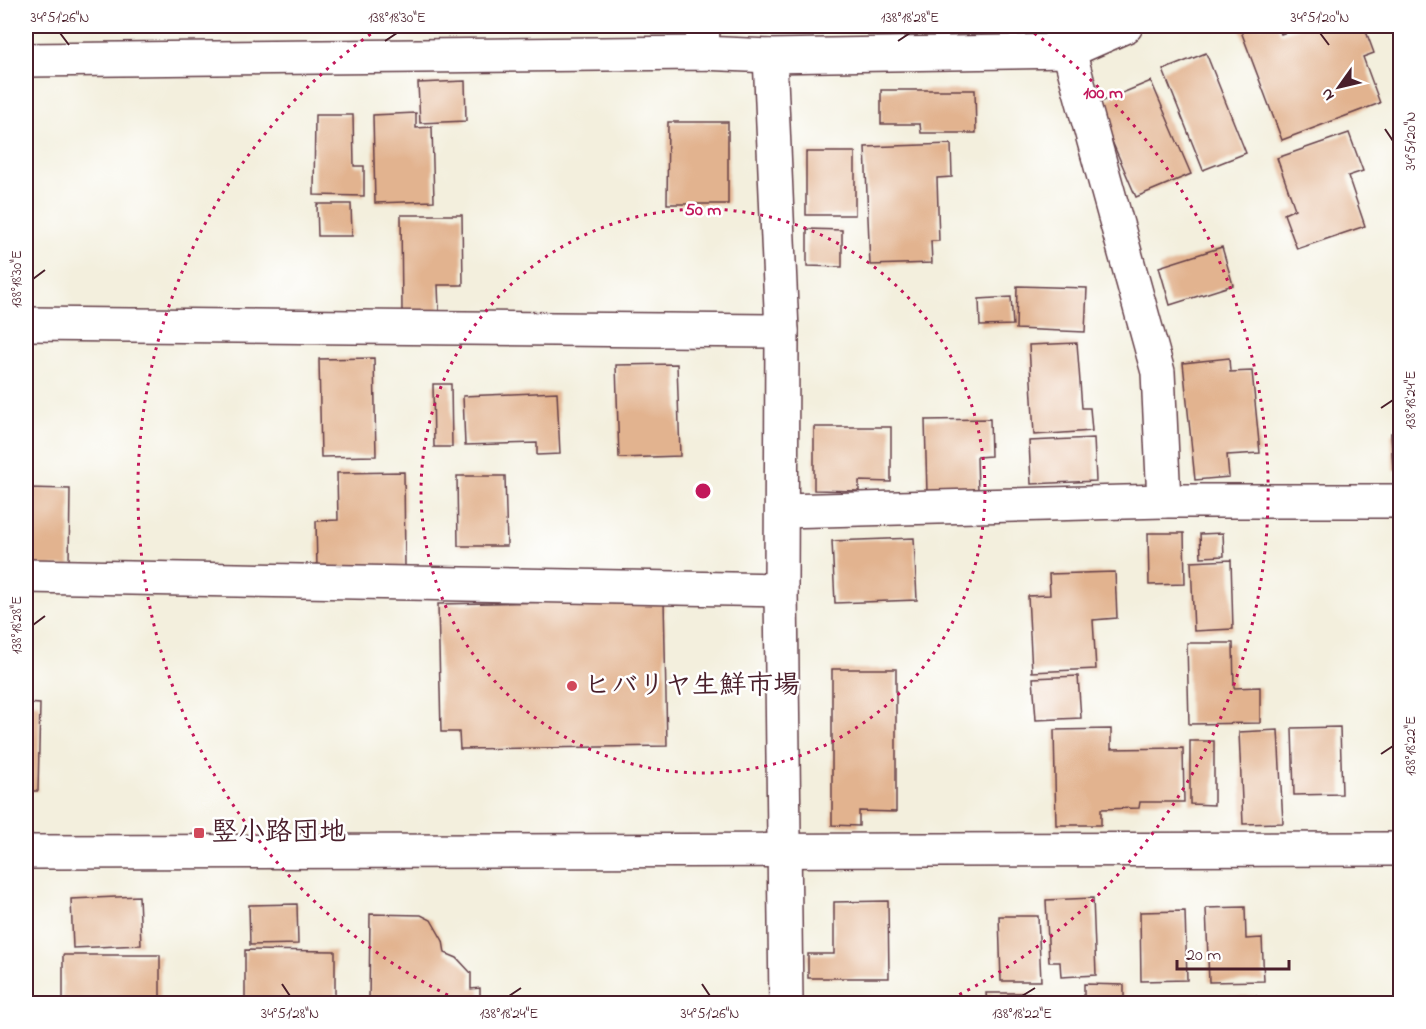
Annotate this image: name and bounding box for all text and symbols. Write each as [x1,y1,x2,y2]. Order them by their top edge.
text: 34°51'26"N [30,7,90,29]
text: 138°18'30"E [368,7,426,29]
text: 138°18'28"E [881,7,939,29]
text: 34°51'20"N [1291,7,1349,29]
north arrow [1309,57,1369,117]
text: 100 m [1083,81,1123,107]
text: N [1315,83,1341,105]
text: 34°51'20"N [1400,112,1422,170]
text: 50 m [685,198,721,224]
text: 138°18'30"E [6,250,28,308]
text: 138°18'24"E [1400,371,1422,429]
centre of rings [693,481,713,501]
text: 138°18'28"E [6,596,28,654]
place label: ヒバリヤ生鮮市場 [584,667,800,706]
marker: ヒバリヤ生鮮市場 [565,679,579,693]
text: 138°18'22"E [1400,716,1422,776]
place label: 竪小路団地 [211,814,346,853]
marker: 竪小路団地 [192,826,206,840]
scale bar [1177,933,1290,971]
text: 20 m [1186,943,1221,969]
text: 34°51'28"N [261,1003,319,1025]
text: 138°18'24"E [480,1003,538,1025]
text: 34°51'26"N [680,1003,740,1025]
text: 138°18'22"E [992,1003,1052,1025]

